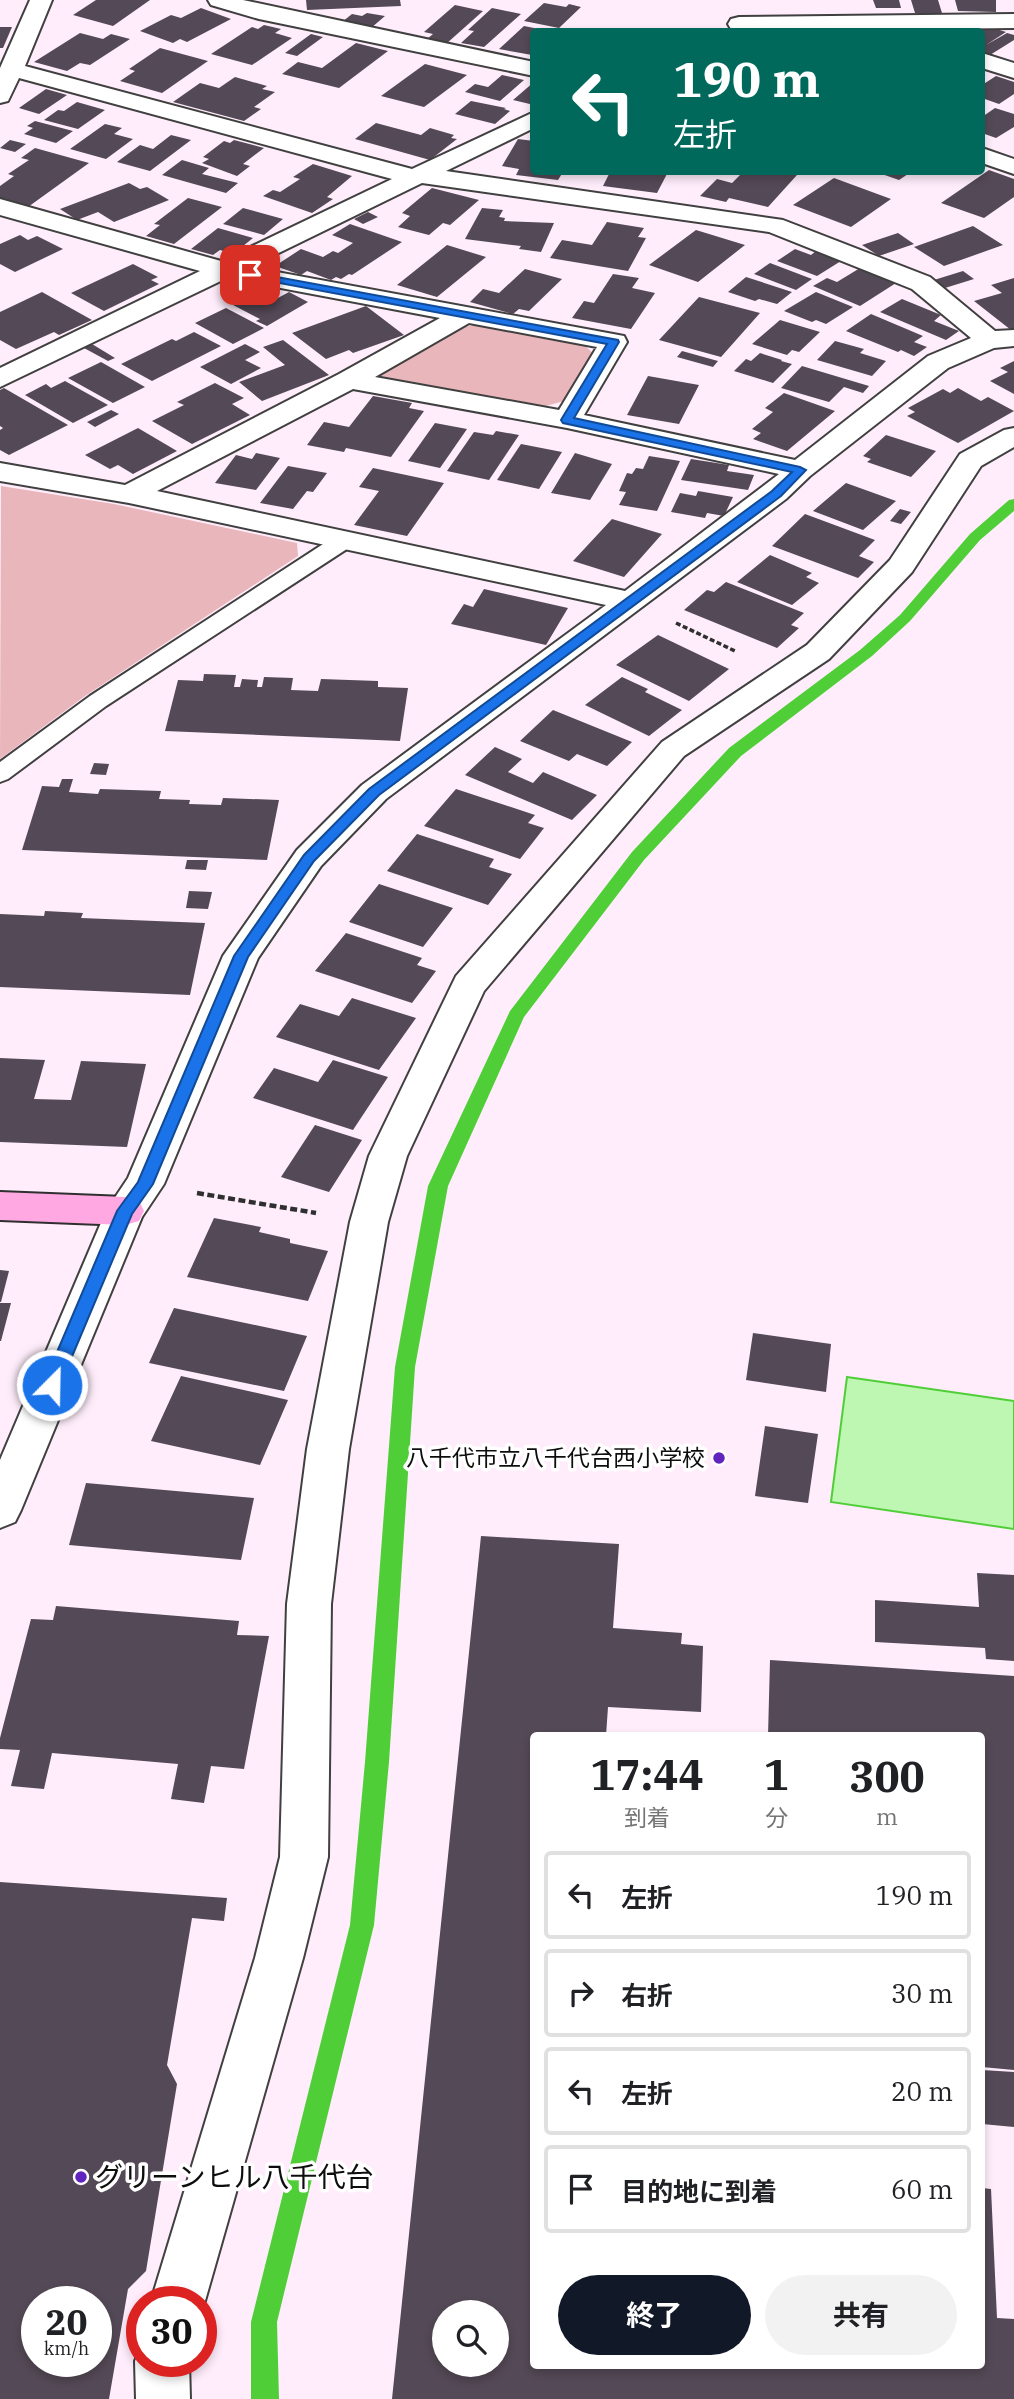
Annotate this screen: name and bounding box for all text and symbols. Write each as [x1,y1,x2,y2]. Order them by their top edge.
text: 190 m [673,47,820,110]
icon: left [558,56,649,147]
text: 左折 [673,113,737,155]
pin [220,245,280,305]
icon: arrive [231,256,269,294]
position arrow [15,1348,89,1422]
place label: 八千代市立八千代台西小学校 [406,1442,705,1472]
marker: 八千代市立八千代台西小学校 [711,1450,727,1466]
text: 17:44 [590,1747,704,1802]
text: 1 [764,1747,789,1802]
text: 300 [849,1749,925,1804]
text: m [876,1801,898,1831]
text: 到着 [624,1802,670,1832]
text: 分 [765,1802,788,1832]
icon: left [562,1876,600,1914]
text: 190 m [875,1878,953,1912]
text: 左折 [621,1880,673,1914]
icon: right [562,1974,600,2012]
text: 30 m [891,1976,953,2010]
text: 右折 [621,1978,673,2012]
icon: left [562,2072,600,2110]
text: 20 m [891,2074,953,2108]
text: 左折 [621,2076,673,2110]
place label: グリーンヒル八千代台 [95,2158,374,2195]
marker: グリーンヒル八千代台 [73,2169,89,2185]
icon: arrive [562,2170,600,2208]
text: 60 m [891,2172,953,2206]
text: 目的地に到着 [621,2174,777,2208]
button: 終了 [558,2275,751,2355]
button: 共有 [765,2275,957,2355]
speed limit sign: 30 [126,2286,217,2377]
text: 20 [45,2299,88,2345]
map controls [432,2300,509,2377]
button: search [432,2300,509,2377]
text: km/h [44,2337,89,2360]

